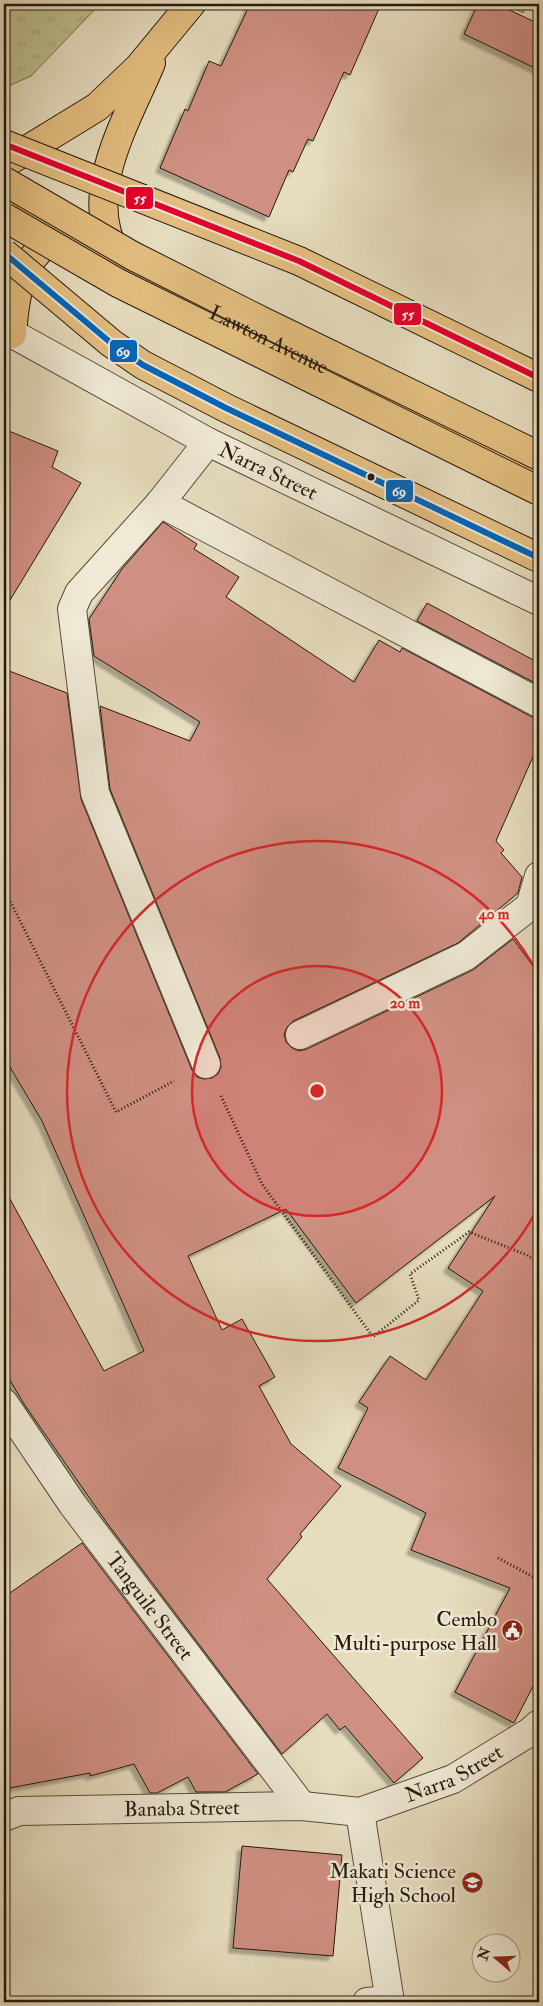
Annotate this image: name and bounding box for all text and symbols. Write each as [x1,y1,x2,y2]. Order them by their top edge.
line badge: 55 [125,186,154,210]
text: 55 [134,190,147,207]
street label: Lawton Avenue [205,299,333,381]
line badge: 55 [393,302,422,326]
text: 55 [402,306,415,323]
line badge: 69 [109,339,138,363]
text: 69 [116,343,130,360]
street label: Narra Street [214,436,322,507]
unlabelled marker [366,472,376,482]
line badge: 69 [385,479,414,503]
text: 69 [392,483,406,500]
text: 40 m [478,905,510,924]
text: 20 m [390,994,420,1013]
centre of rings [308,1082,326,1100]
street label: Tanguile Street [100,1547,199,1666]
place label: Cembo Multi-purpose Hall [333,1606,498,1657]
public building icon: Cembo Multi-purpose Hall [501,1619,525,1643]
street label: Narra Street [401,1739,508,1809]
street label: Banaba Street [124,1794,240,1823]
place label: Makati Science High School [329,1858,457,1909]
school or university icon: Makati Science High School [460,1871,484,1895]
north arrow [470,1934,520,1984]
text: N [474,1945,494,1964]

